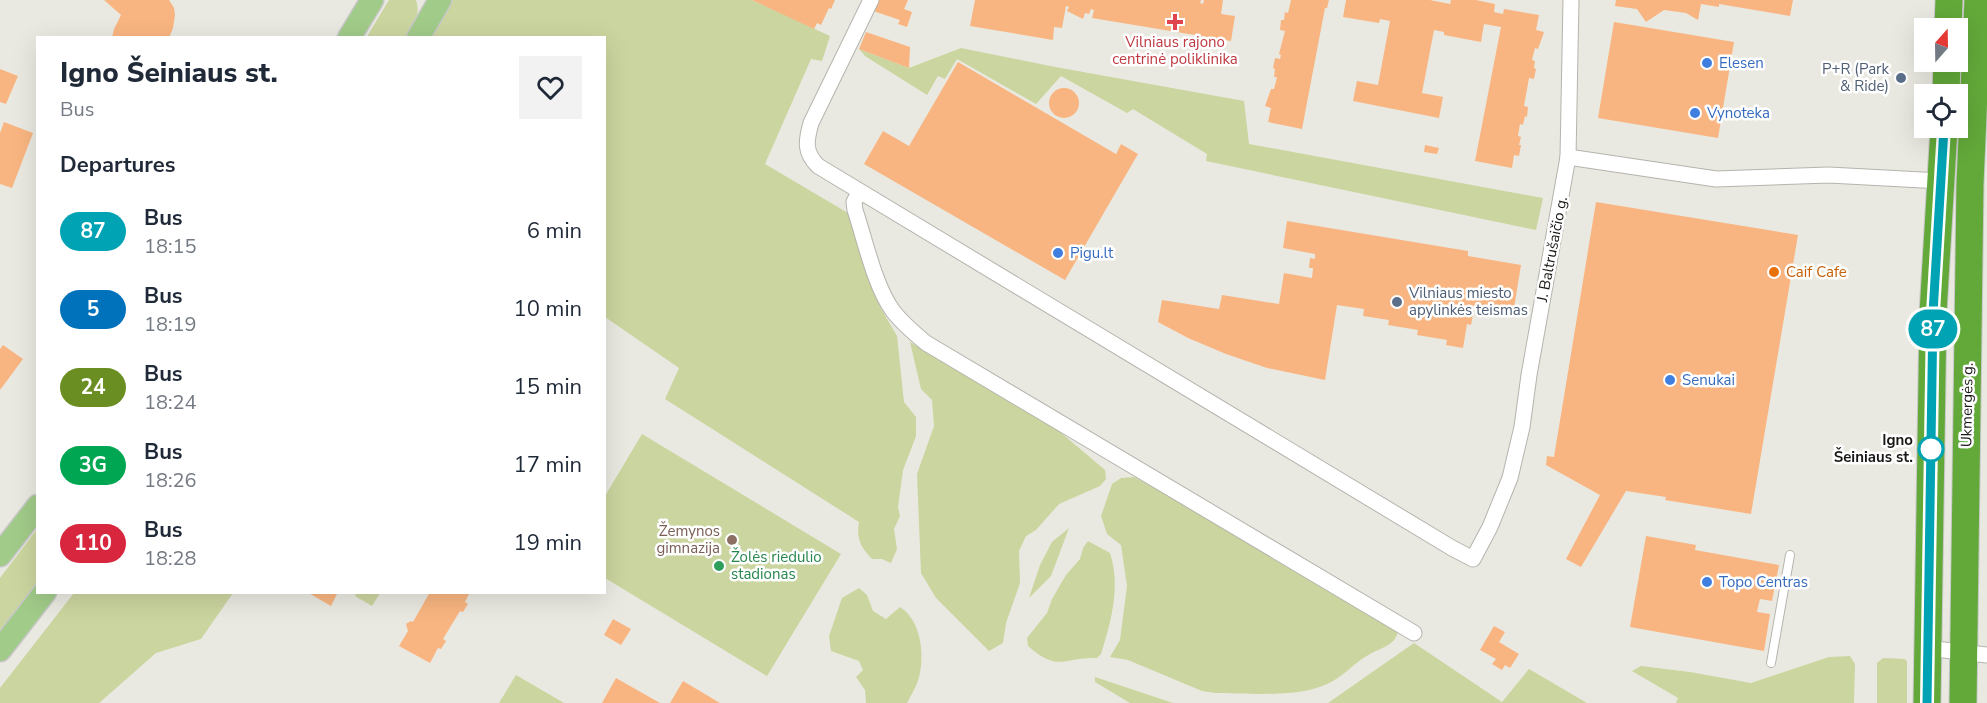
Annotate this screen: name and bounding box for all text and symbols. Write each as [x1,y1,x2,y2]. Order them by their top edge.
marker: Vilniaus rajono centrinė poliklinika [1166,13,1184,31]
north arrow [1914,18,1968,72]
map controls [1914,18,1968,138]
place label: Vilniaus rajono centrinė poliklinika [1112,32,1238,69]
place label: Elesen [1719,53,1764,73]
text: Igno Šeiniaus st. [60,54,278,92]
button: heart [519,56,582,119]
marker: Elesen [1700,56,1714,70]
place label: P+R (Park & Ride) [1822,59,1889,96]
marker: P+R (Park & Ride) [1894,71,1908,85]
button: locate [1914,84,1968,138]
text: Bus [60,96,94,123]
place label: Vynoteka [1706,103,1770,123]
marker: Vynoteka [1688,106,1702,120]
text: Departures [60,150,175,180]
street label: J. Baltrušaičio g. [1532,195,1572,304]
text: Bus [144,203,183,233]
text: 6 min [527,216,582,246]
text: 87 [80,217,106,245]
text: 18:15 [144,233,197,260]
place label: Pigu.lt [1070,243,1114,263]
marker: Pigu.lt [1051,246,1065,260]
place label: Caif Cafe [1786,262,1847,282]
marker: Caif Cafe [1767,265,1781,279]
text: Bus [144,281,183,311]
place label: Vilniaus miesto apylinkės teismas [1408,283,1528,320]
text: 10 min [514,294,582,324]
text: 5 [87,295,99,323]
marker: Vilniaus miesto apylinkės teismas [1390,295,1404,309]
line badge: 87 [1906,310,1960,348]
text: 18:19 [144,311,197,338]
text: 87 [1920,315,1946,343]
text: Bus [144,359,183,389]
street label: Ukmergės g. [1956,363,1978,447]
place label: Senukai [1682,370,1735,390]
text: 15 min [514,372,582,402]
text: 24 [80,373,106,401]
marker: Senukai [1663,373,1677,387]
text: 18:24 [144,389,197,416]
place label: Igno Šeiniaus st. [1834,430,1913,467]
marker: Igno Šeiniaus st. [1918,436,1944,462]
text: Bus [144,437,183,467]
text: 17 min [514,450,582,480]
text: 3G [79,451,107,479]
text: 18:26 [144,467,197,494]
text: Bus [144,515,183,545]
place label: Žemynos gimnazija [657,521,720,558]
text: 19 min [514,528,582,558]
text: 110 [74,529,112,557]
marker: Žemynos gimnazija [725,533,739,547]
text: 18:28 [144,545,197,572]
place label: Žolės riedulio stadionas [731,547,822,584]
marker: Žolės riedulio stadionas [712,559,726,573]
place label: Topo Centras [1719,572,1808,592]
marker: Topo Centras [1700,575,1714,589]

